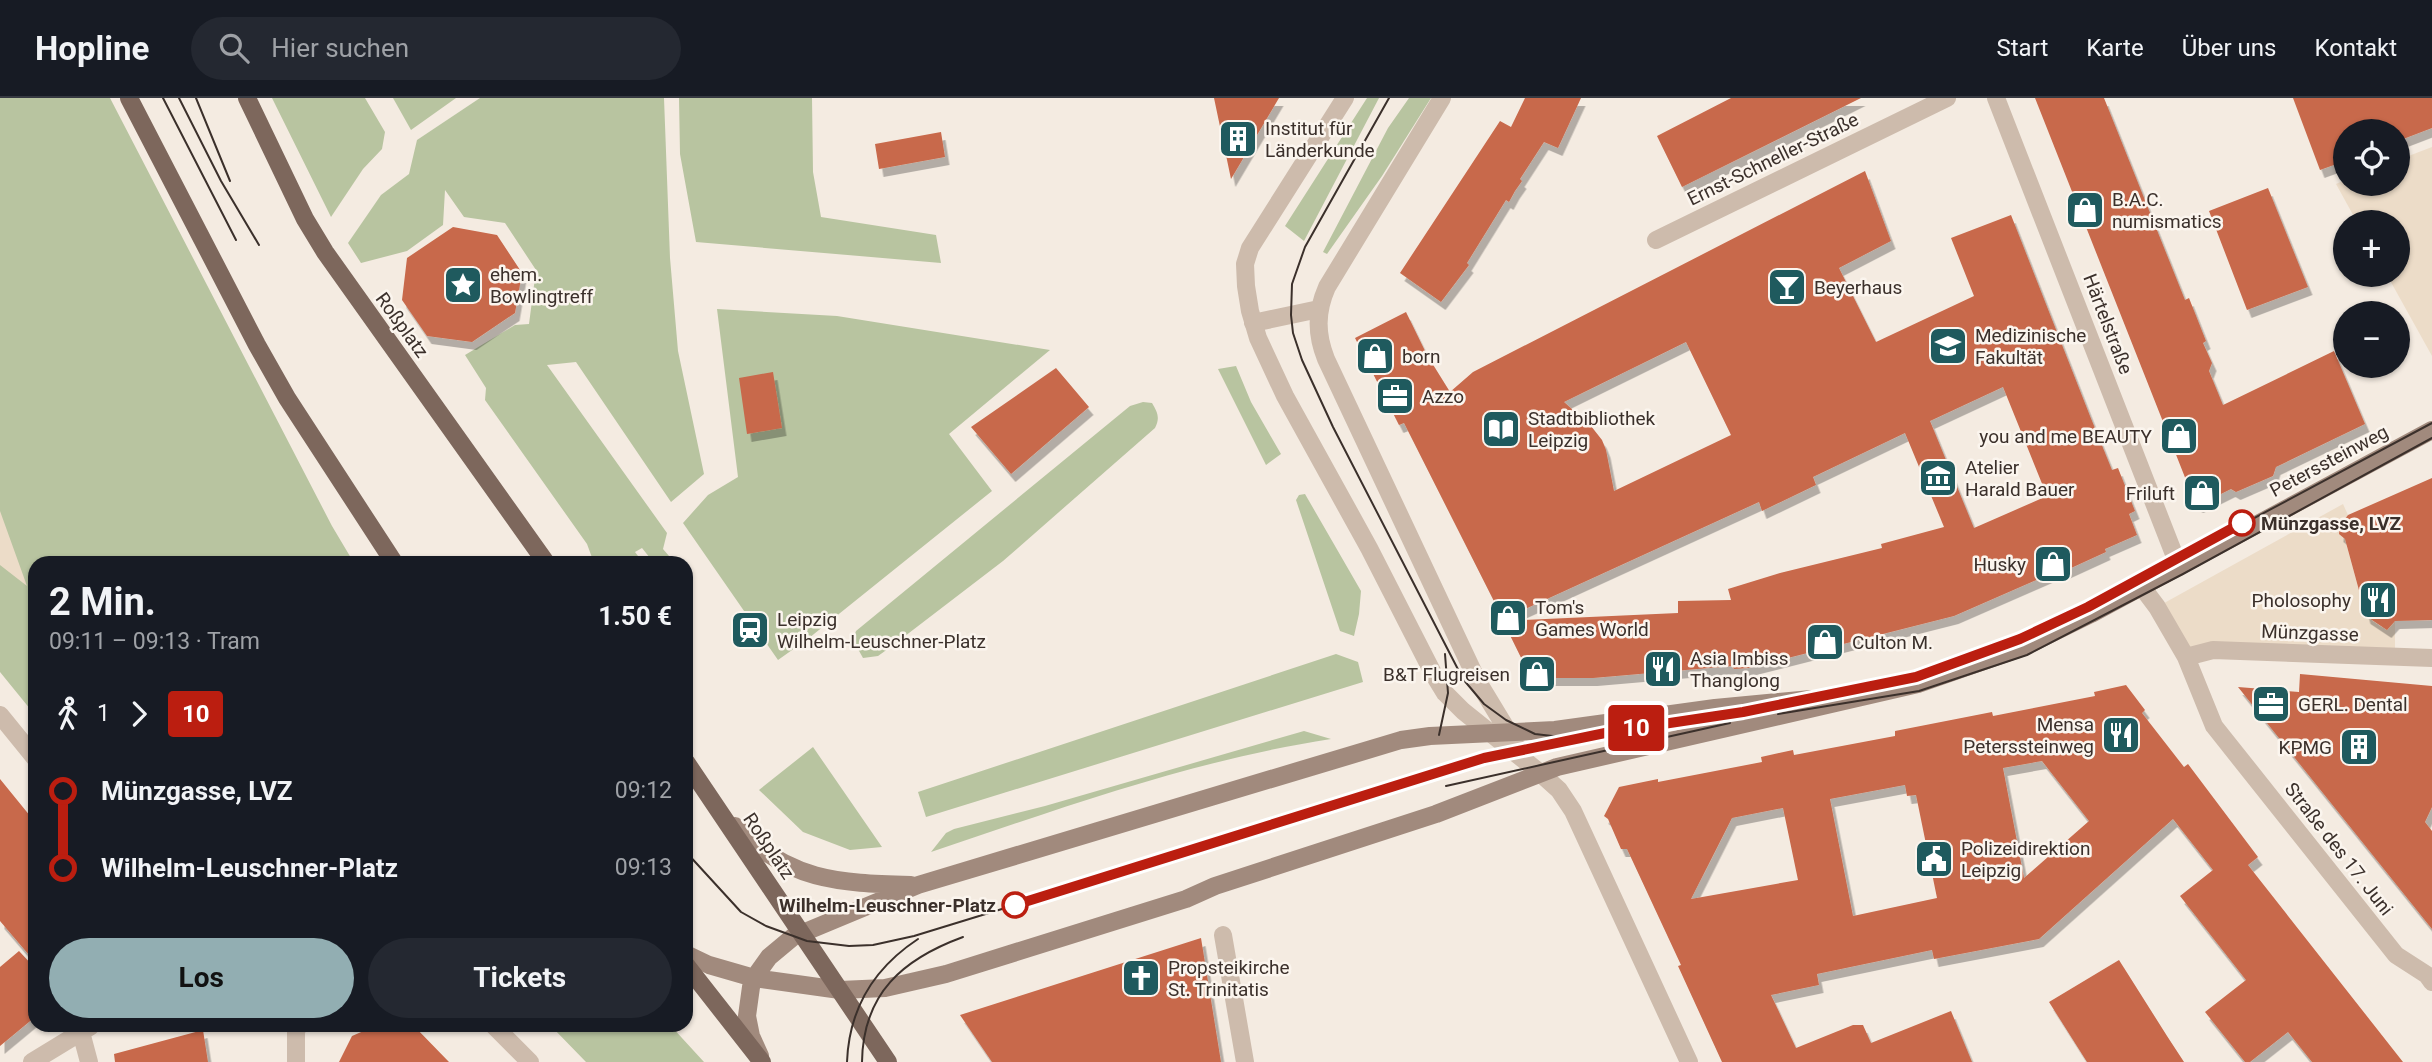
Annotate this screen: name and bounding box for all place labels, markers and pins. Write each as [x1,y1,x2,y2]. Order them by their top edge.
place label: Institut für Länderkunde [1265,117,1375,162]
building icon: Institut für Länderkunde [1217,118,1259,160]
place label: B.A.C. numismatics [2112,188,2222,233]
shop icon: B.A.C. numismatics [2064,189,2106,231]
place label: ehem. Bowlingtreff [490,263,594,308]
place icon: ehem. Bowlingtreff [442,264,484,306]
bar icon: Beyerhaus [1766,266,1808,308]
place label: Beyerhaus [1814,276,1902,299]
place label: Medizinische Fakultät [1975,324,2086,369]
school or university icon: Medizinische Fakultät [1927,325,1969,367]
shop icon: born [1354,335,1396,377]
place label: born [1402,345,1440,368]
office icon: Azzo [1374,375,1416,417]
place label: Azzo [1422,385,1464,408]
place label: Stadtbibliothek Leipzig [1528,407,1656,452]
library icon: Stadtbibliothek Leipzig [1480,408,1522,450]
shop icon: you and me BEAUTY [2158,415,2200,457]
place label: you and me BEAUTY [1979,425,2153,448]
place label: Atelier Harald Bauer [1965,456,2075,501]
museum icon: Atelier Harald Bauer [1917,457,1959,499]
shop icon: Friluft [2181,472,2223,514]
place label: Friluft [2126,482,2175,505]
marker: Münzgasse, LVZ [2229,510,2255,536]
place label: Münzgasse, LVZ [2261,512,2401,535]
shop icon: Husky [2032,543,2074,585]
place label: Husky [1974,553,2026,576]
restaurant icon: Pholosophy [2357,579,2399,621]
place label: Pholosophy [2251,589,2351,612]
place label: Tom's Games World [1535,596,1649,641]
shop icon: Tom's Games World [1487,597,1529,639]
place label: Leipzig Wilhelm-Leuschner-Platz [777,608,986,653]
station icon: Leipzig Wilhelm-Leuschner-Platz [729,609,771,651]
shop icon: Culton M. [1804,621,1846,663]
place label: Culton M. [1852,631,1933,654]
place label: Asia Imbiss Thanglong [1690,647,1789,692]
restaurant icon: Asia Imbiss Thanglong [1642,648,1684,690]
shop icon: B&T Flugreisen [1516,653,1558,695]
place label: B&T Flugreisen [1383,663,1510,686]
office icon: GERL. Dental [2250,683,2292,725]
place label: GERL. Dental [2298,693,2408,716]
place label: Mensa Peterssteinweg [1963,713,2094,758]
restaurant icon: Mensa Peterssteinweg [2100,714,2142,756]
building icon: KPMG [2338,726,2380,768]
place label: KPMG [2279,736,2332,759]
place label: Polizeidirektion Leipzig [1961,837,2090,882]
public building icon: Polizeidirektion Leipzig [1913,838,1955,880]
marker: Wilhelm-Leuschner-Platz [1002,892,1028,918]
place label: Wilhelm-Leuschner-Platz [779,894,996,917]
place label: Propsteikirche St. Trinitatis [1168,956,1289,1001]
church icon: Propsteikirche St. Trinitatis [1120,957,1162,999]

